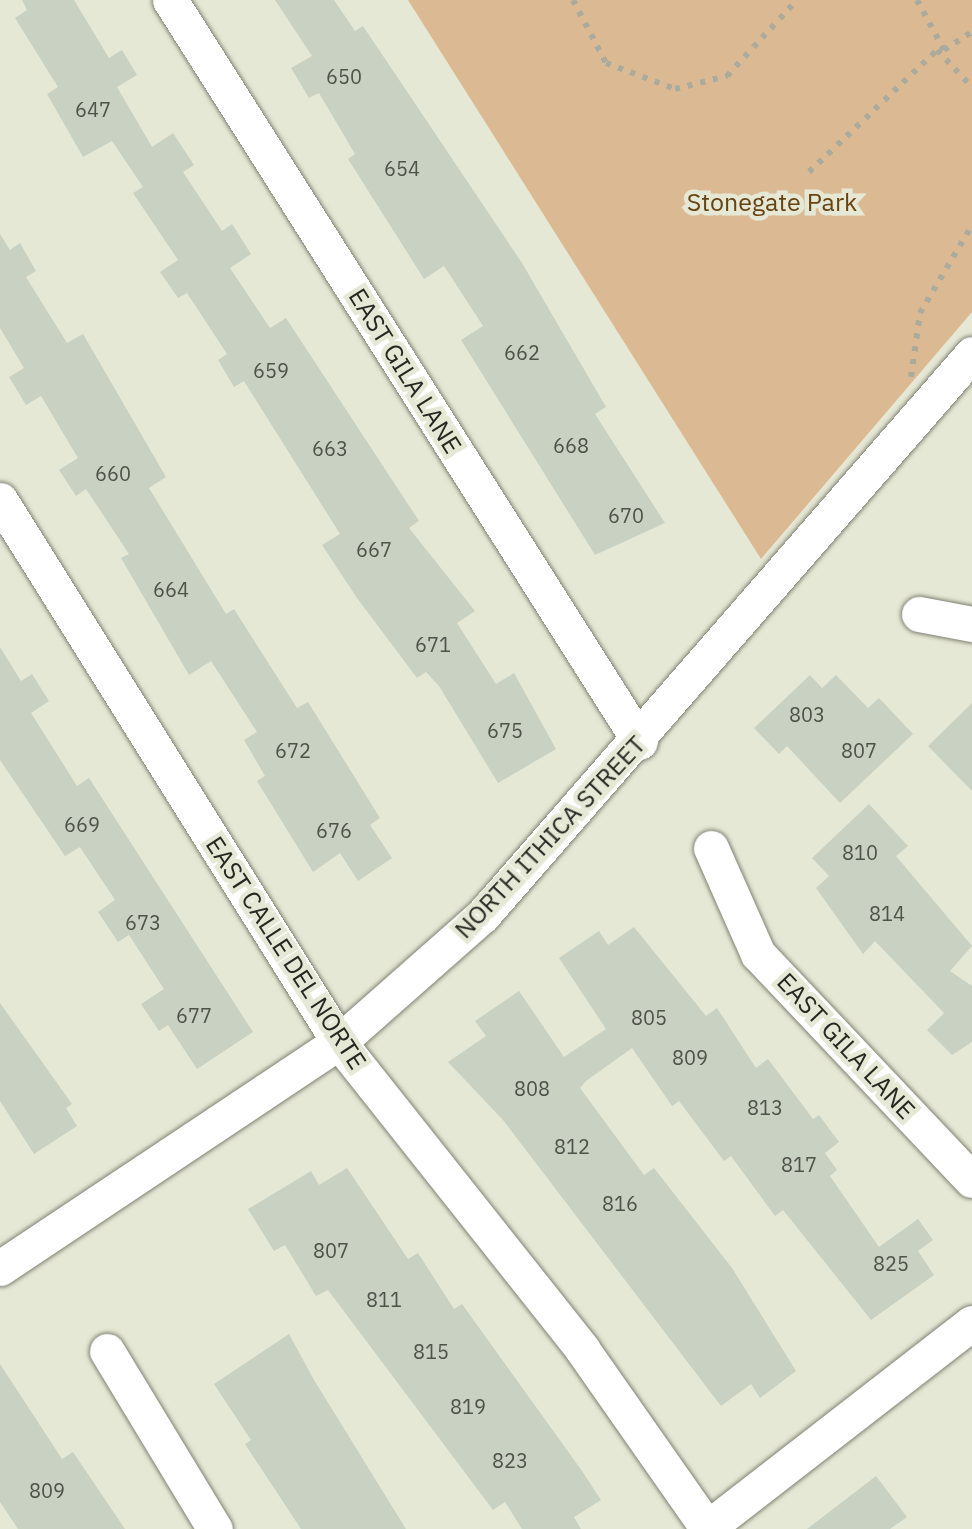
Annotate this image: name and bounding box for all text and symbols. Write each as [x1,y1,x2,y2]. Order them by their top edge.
house number: 650 [326,64,362,88]
house number: 647 [75,97,111,121]
house number: 654 [384,156,420,180]
park label: Stonegate Park [687,187,857,217]
street label: EAST GILA LANE [342,283,468,459]
house number: 662 [504,340,540,364]
house number: 659 [253,358,289,382]
house number: 668 [553,433,589,457]
house number: 663 [312,436,348,460]
house number: 660 [95,461,131,485]
house number: 670 [608,503,644,527]
house number: 667 [356,537,392,561]
house number: 664 [153,577,189,601]
house number: 671 [415,632,451,656]
house number: 803 [789,702,825,726]
house number: 675 [487,718,523,742]
street label: NORTH ITHICA STREET [448,730,652,944]
house number: 672 [275,738,311,762]
house number: 807 [841,738,877,762]
house number: 669 [64,812,100,836]
house number: 676 [316,818,352,842]
street label: EAST CALLE DEL NORTE [199,831,373,1075]
house number: 810 [842,840,878,864]
house number: 814 [869,901,905,925]
house number: 673 [125,910,161,934]
street label: EAST GILA LANE [771,967,921,1125]
house number: 677 [176,1003,212,1027]
house number: 805 [631,1005,667,1029]
house number: 809 [672,1045,708,1069]
house number: 808 [514,1076,550,1100]
house number: 813 [747,1095,783,1119]
house number: 812 [554,1134,590,1158]
house number: 817 [781,1152,817,1176]
house number: 816 [602,1191,638,1215]
house number: 807 [313,1238,349,1262]
house number: 825 [873,1251,909,1275]
house number: 811 [366,1287,402,1311]
house number: 815 [413,1339,449,1363]
house number: 819 [450,1394,486,1418]
house number: 823 [492,1448,528,1472]
house number: 809 [29,1478,65,1502]

